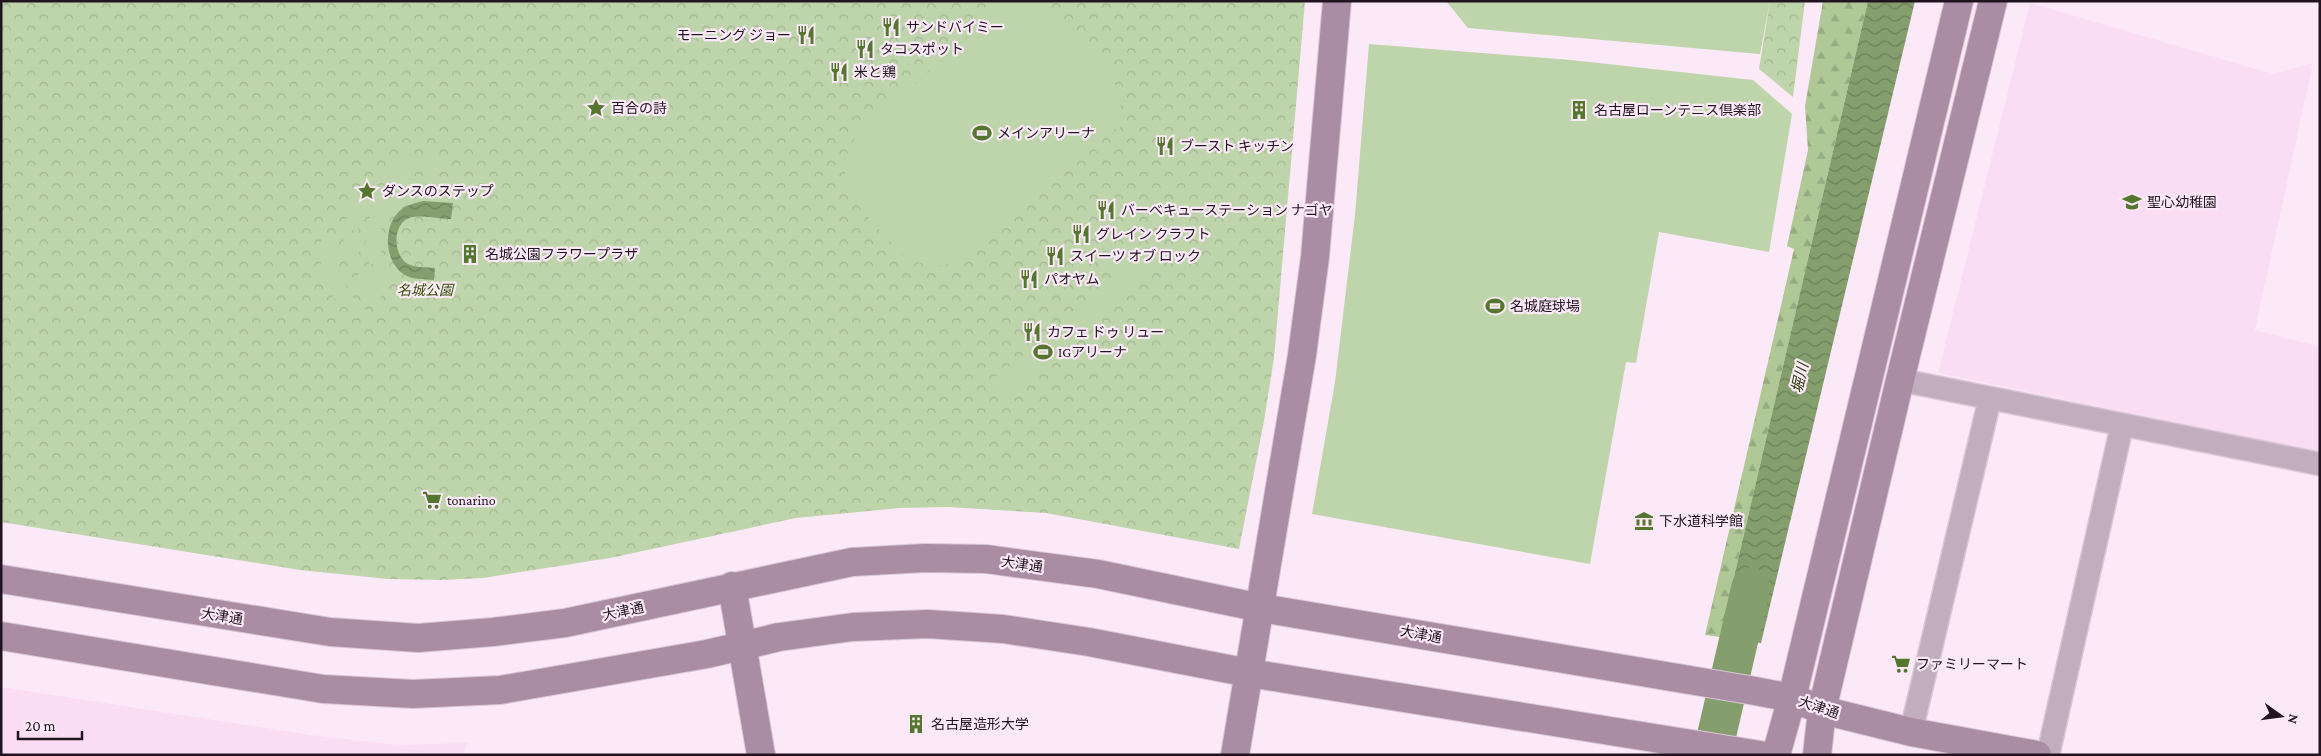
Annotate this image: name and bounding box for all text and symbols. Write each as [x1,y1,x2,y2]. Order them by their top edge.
restaurant icon: サンドバイミー [880,16,902,38]
place label: サンドバイミー [906,19,1004,35]
restaurant icon: モーニング ジョー [795,24,817,46]
place label: モーニング ジョー [676,27,791,43]
restaurant icon: タコスポット [854,38,876,60]
place label: タコスポット [880,41,964,57]
restaurant icon: 米と鶏 [828,61,850,83]
place label: 米と鶏 [854,64,896,80]
place icon: 百合の詩 [585,97,607,119]
building icon: 名古屋ローンテニス倶楽部 [1568,99,1590,121]
place label: 百合の詩 [611,100,667,116]
place label: 名古屋ローンテニス倶楽部 [1594,102,1761,118]
sports icon: メインアリーナ [971,122,993,144]
place label: メインアリーナ [997,125,1095,141]
restaurant icon: ブースト キッチン [1154,135,1176,157]
place label: ブースト キッチン [1180,138,1294,154]
place icon: ダンスのステップ [356,180,378,202]
place label: ダンスのステップ [382,183,494,199]
school or university icon: 聖心幼稚園 [2121,191,2143,213]
place label: 聖心幼稚園 [2147,194,2217,210]
restaurant icon: バーベキューステーション ナゴヤ [1095,199,1117,221]
place label: バーベキューステーション ナゴヤ [1121,202,1333,218]
restaurant icon: グレイン クラフト [1070,223,1092,245]
place label: グレイン クラフト [1096,226,1211,242]
building icon: 名城公園フラワープラザ [459,243,481,265]
restaurant icon: スイーツ オブ ロック [1044,245,1066,267]
place label: 名城公園フラワープラザ [485,246,638,262]
place label: スイーツ オブ ロック [1070,248,1201,264]
restaurant icon: パオヤム [1018,268,1040,290]
place label: パオヤム [1044,271,1100,287]
park label: 名城公園 [397,282,455,298]
sports icon: 名城庭球場 [1484,295,1506,317]
place label: 名城庭球場 [1510,298,1580,314]
restaurant icon: カフェ ドゥ リュー [1021,321,1043,343]
place label: カフェ ドゥ リュー [1047,324,1164,340]
sports icon: IGアリーナ [1032,341,1054,363]
place label: IGアリーナ [1058,344,1127,360]
water label: 堀川 [1789,360,1812,394]
supermarket icon: tonarino [421,489,443,511]
place label: tonarino [447,492,496,508]
museum icon: 下水道科学館 [1633,510,1655,532]
place label: 下水道科学館 [1659,513,1743,529]
street label: 大津通 [1000,553,1044,575]
street label: 大津通 [601,599,645,623]
street label: 大津通 [200,605,244,627]
street label: 大津通 [1399,622,1443,646]
supermarket icon: ファミリーマート [1890,653,1912,675]
place label: ファミリーマート [1916,656,2028,672]
north arrow [2256,691,2306,741]
street label: 大津通 [1797,693,1841,721]
scale bar [18,708,81,740]
building icon: 名古屋造形大学 [905,713,927,735]
text: N [2285,713,2303,726]
place label: 名古屋造形大学 [931,716,1029,732]
text: 20 m [25,718,56,734]

